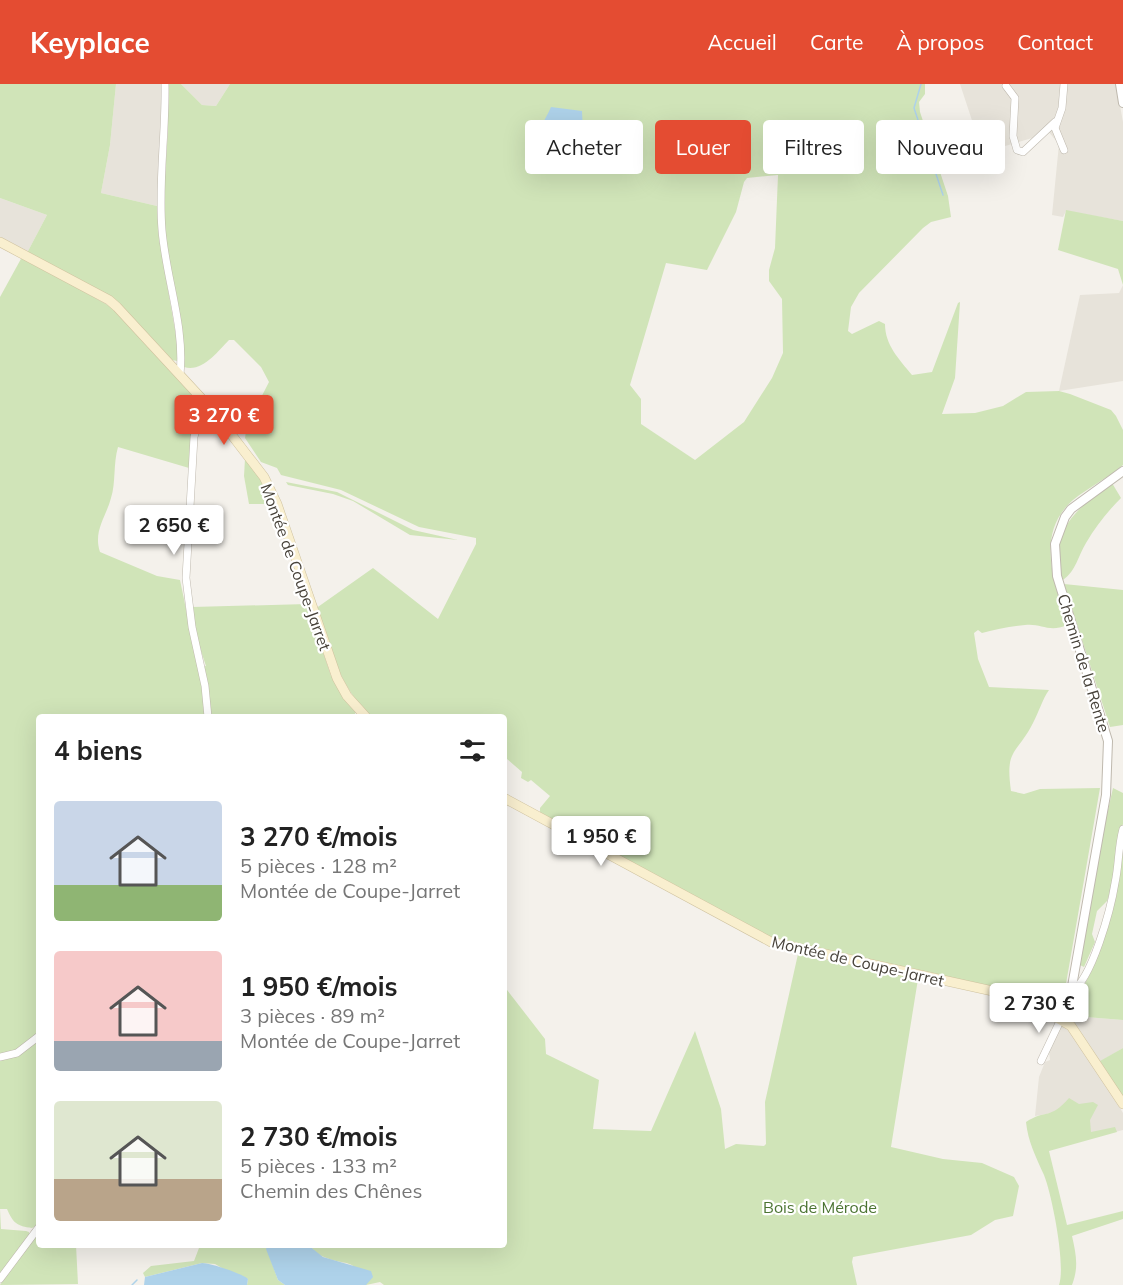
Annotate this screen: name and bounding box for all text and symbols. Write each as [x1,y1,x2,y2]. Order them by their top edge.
text: Keyplace [30,25,150,60]
text: Accueil [707,29,777,55]
text: Carte [810,29,863,55]
text: À propos [896,29,984,55]
text: Contact [1017,29,1093,55]
chip: Acheter [525,120,643,174]
chip: Louer [655,120,751,174]
chip: Filtres [763,120,864,174]
chip: Nouveau [876,120,1005,174]
pin: 3 270 € [169,395,279,446]
text: 3 270 € [189,402,259,427]
street label: Montée de Coupe-Jarret [256,481,336,654]
pin: 2 650 € [119,505,229,556]
text: 2 650 € [139,512,209,537]
street label: Chemin de la Rente [1053,591,1115,735]
text: 4 biens [54,734,143,767]
icon: filters [456,734,489,767]
pin: 1 950 € [546,816,656,867]
text: 3 270 €/mois [240,820,397,853]
text: 1 950 € [566,823,636,848]
icon: home [102,825,174,897]
text: 5 pièces · 128 m² [240,853,397,878]
text: Montée de Coupe-Jarret [240,878,460,903]
street label: Montée de Coupe-Jarret [770,931,946,991]
text: 1 950 €/mois [240,970,397,1003]
icon: home [102,975,174,1047]
pin: 2 730 € [984,983,1094,1034]
text: 2 730 € [1004,990,1074,1015]
text: 3 pièces · 89 m² [240,1003,385,1028]
text: Montée de Coupe-Jarret [240,1028,460,1053]
text: 2 730 €/mois [240,1120,397,1153]
icon: home [102,1125,174,1197]
text: 5 pièces · 133 m² [240,1153,397,1178]
text: Chemin des Chênes [240,1178,422,1203]
park label: Bois de Mérode [763,1197,877,1217]

